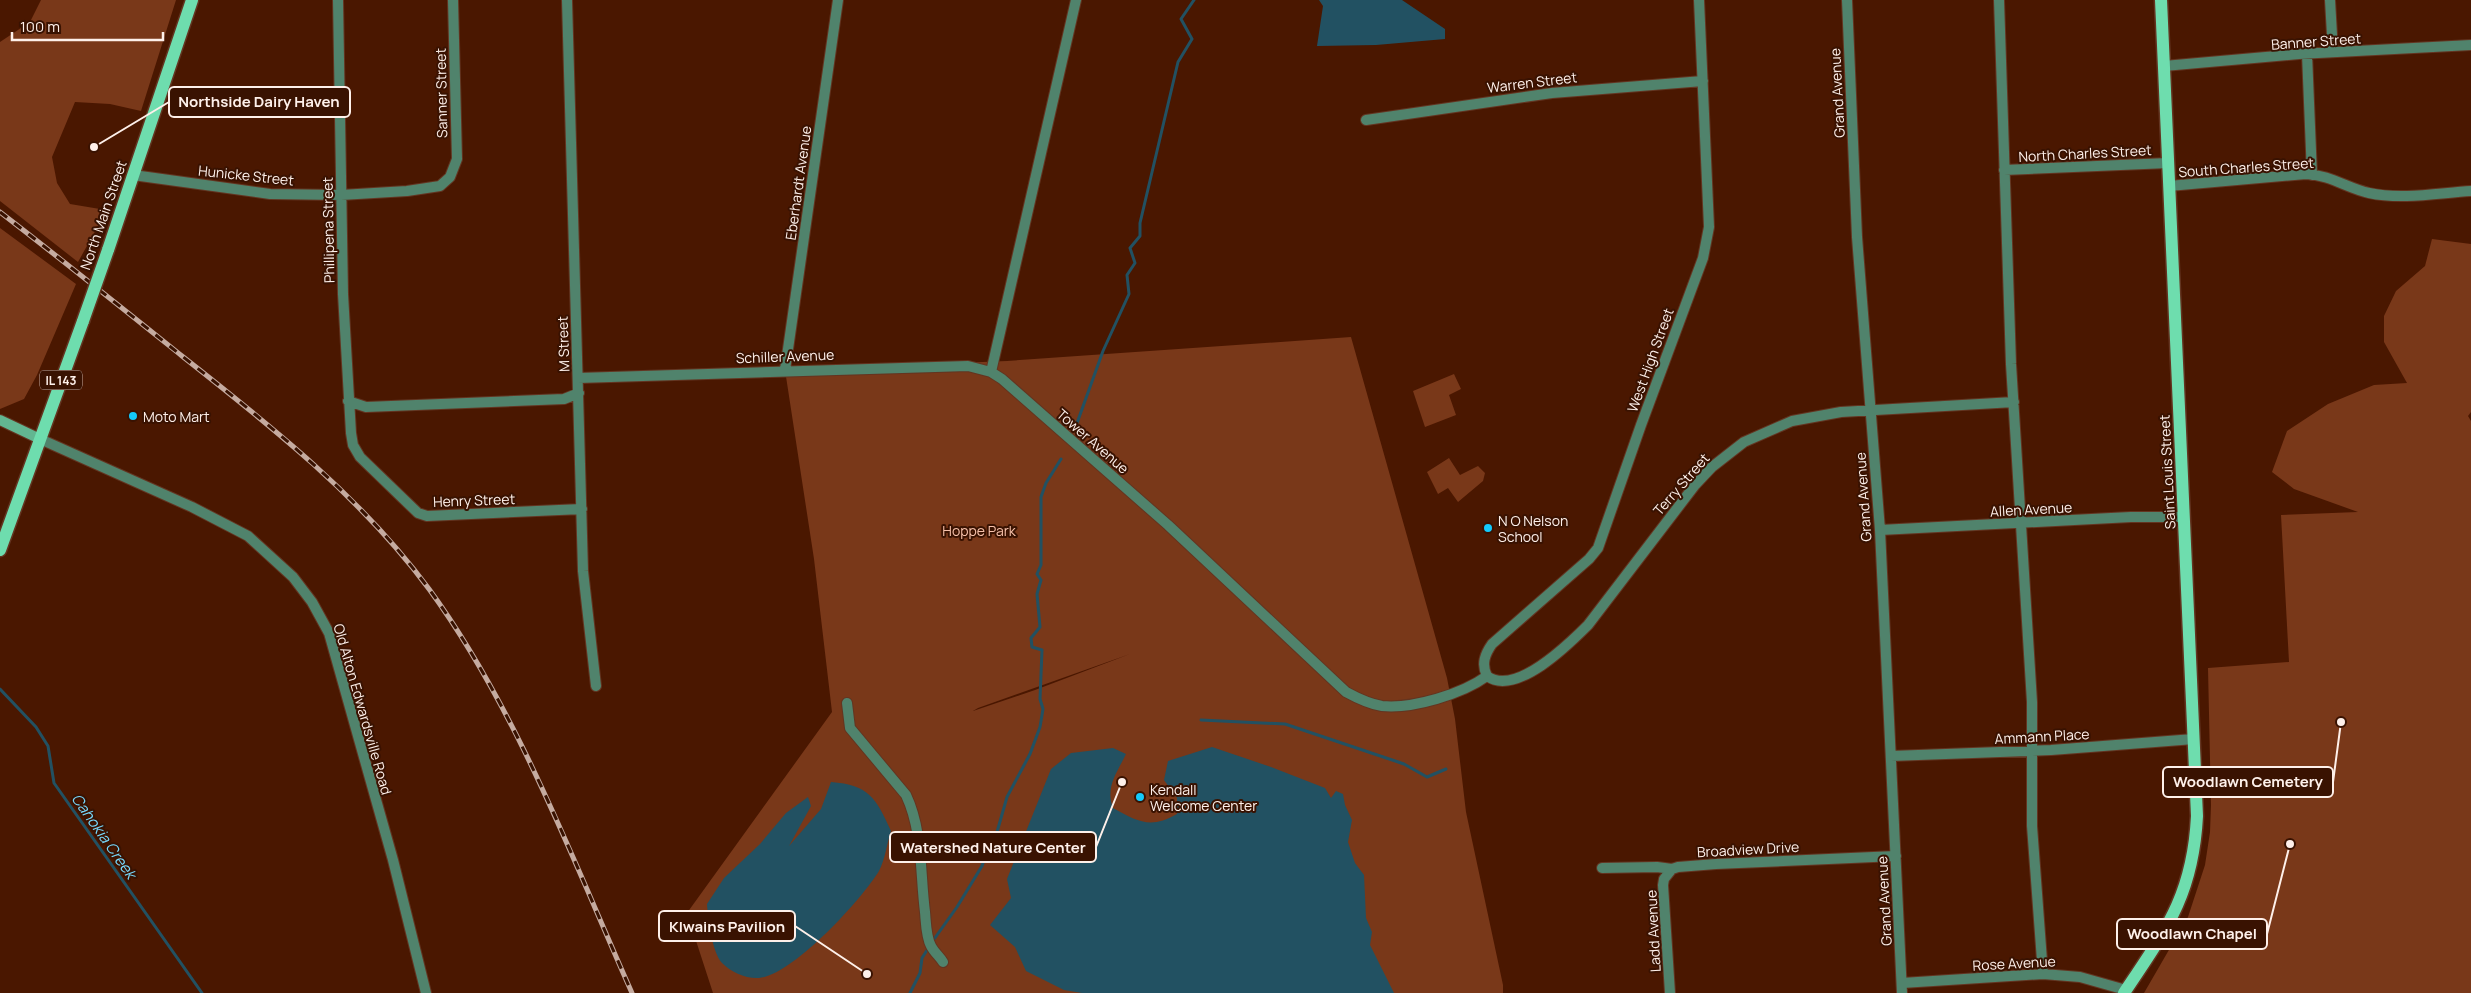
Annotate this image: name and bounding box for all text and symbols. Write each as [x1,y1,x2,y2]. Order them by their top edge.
scale bar [12,10,164,42]
text: 100 m [20,16,60,37]
street label: Banner Street [2270,28,2362,54]
street label: Sanner Street [431,47,451,138]
street label: Grand Avenue [1825,48,1849,138]
street label: Warren Street [1486,67,1578,97]
callout: Northside Dairy Haven [169,87,350,117]
text: Northside Dairy Haven [178,91,340,112]
street label: Eberhardt Avenue [781,125,815,241]
street label: North Charles Street [2018,140,2153,166]
street label: South Charles Street [2178,153,2315,181]
street label: North Main Street [75,157,131,272]
street label: Hunicke Street [197,161,295,190]
street label: Phillipena Street [318,176,338,283]
street label: West High Street [1622,305,1678,415]
street label: M Street [553,315,573,372]
street label: Schiller Avenue [735,345,835,367]
road number: IL 143 [40,370,82,390]
street label: Tower Avenue [1053,404,1133,478]
place label: Moto Mart [143,407,210,426]
marker: Moto Mart [127,410,139,422]
street label: Saint Louis Street [2154,414,2179,530]
street label: Terry Street [1649,449,1714,519]
street label: Grand Avenue [1850,452,1876,542]
street label: Henry Street [433,489,516,511]
street label: Allen Avenue [1989,497,2073,521]
place label: N O Nelson School [1498,511,1568,546]
park label: Hoppe Park [942,521,1017,540]
marker: N O Nelson School [1482,522,1494,534]
street label: Old Alton Edwardsville Road [329,621,397,797]
street label: Ammann Place [1994,724,2090,748]
callout: Woodlawn Cemetery [2163,767,2333,797]
text: Woodlawn Cemetery [2173,771,2324,792]
place label: Kendall Welcome Center [1150,780,1257,815]
water label: Cahokia Creek [67,789,143,885]
marker: Kendall Welcome Center [1134,791,1146,803]
callout: Watershed Nature Center [890,832,1096,862]
text: Watershed Nature Center [900,837,1086,858]
street label: Broadview Drive [1696,837,1800,861]
street label: Grand Avenue [1872,856,1896,946]
street label: Ladd Avenue [1641,889,1665,973]
callout: Klwains Pavilion [659,911,795,941]
text: Klwains Pavilion [669,916,785,937]
callout: Woodlawn Chapel [2117,919,2267,949]
text: Woodlawn Chapel [2127,923,2257,944]
street label: Rose Avenue [1972,951,2056,975]

